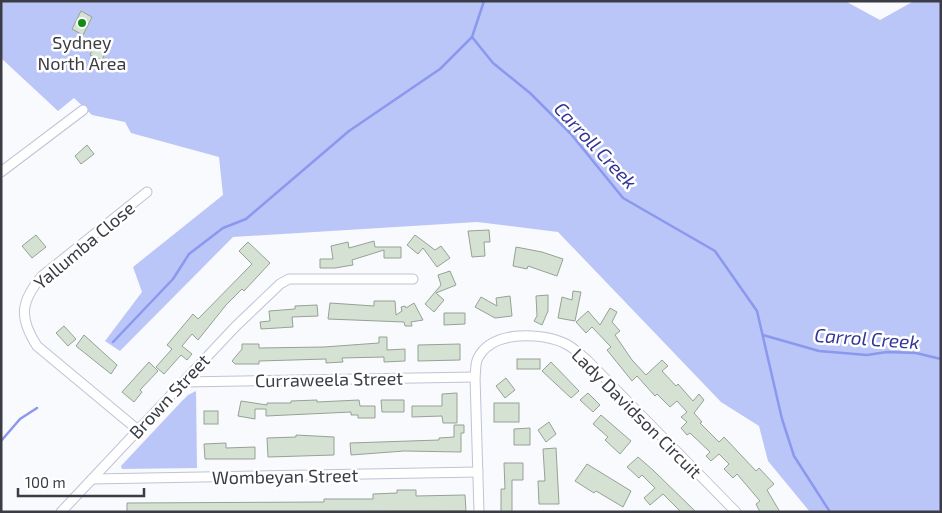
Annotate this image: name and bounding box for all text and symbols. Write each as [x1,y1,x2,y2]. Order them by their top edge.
marker: Sydney North Area [76,17,88,29]
place label: Sydney North Area [38,31,126,74]
water label: Carroll Creek [550,97,642,193]
street label: Yallumba Close [29,197,139,293]
water label: Carrol Creek [814,323,920,353]
street label: Lady Davidson Circuit [567,343,707,483]
street label: Brown Street [124,349,214,443]
street label: Curraweela Street [255,367,403,391]
street label: Wombeyan Street [212,464,359,488]
scale bar [18,466,144,498]
text: 100 m [25,473,66,491]

